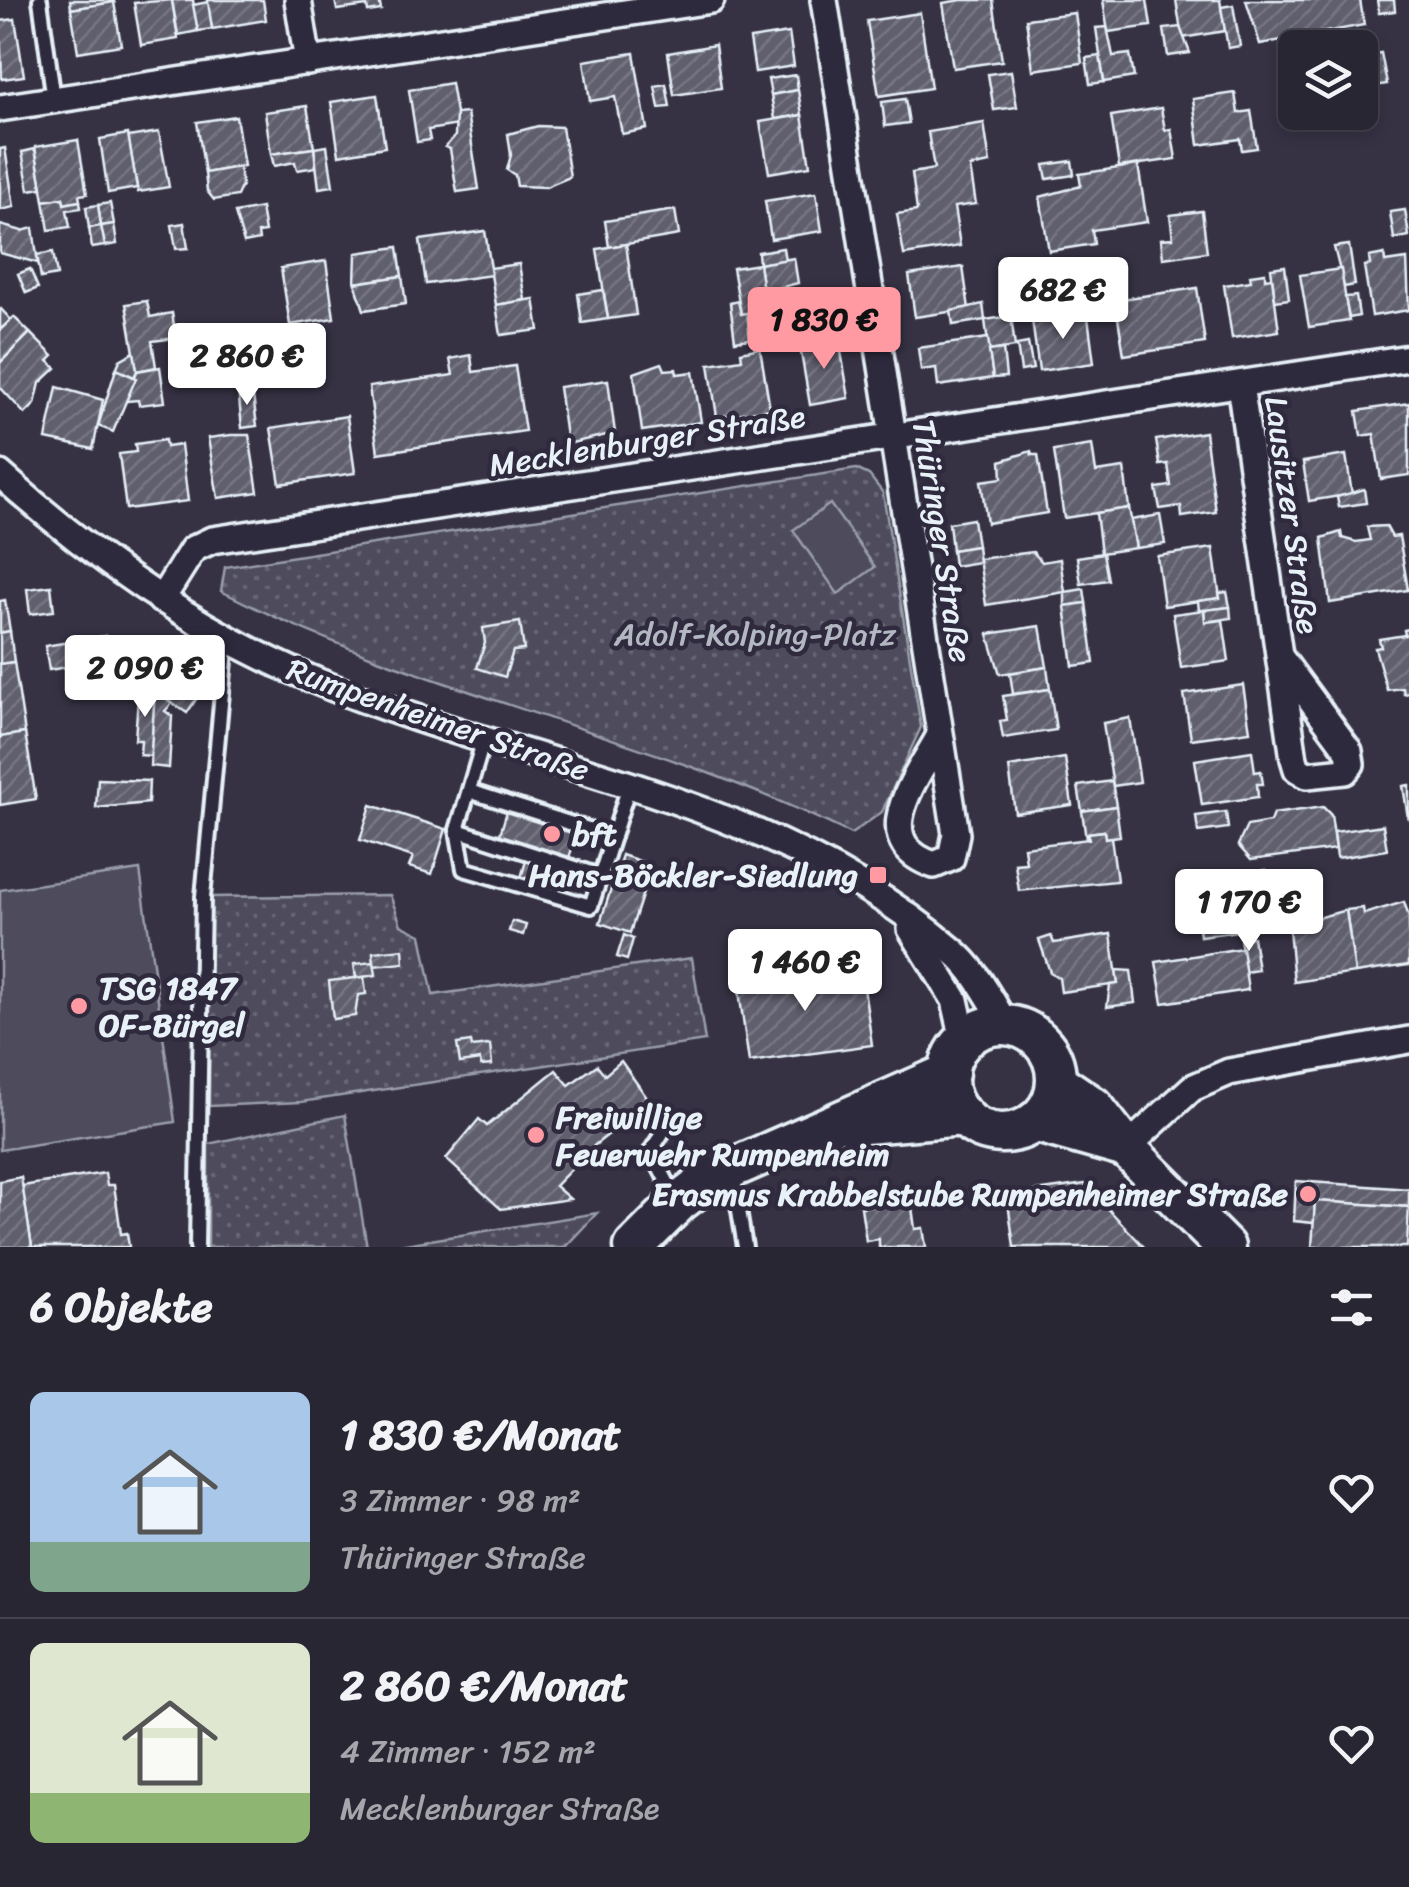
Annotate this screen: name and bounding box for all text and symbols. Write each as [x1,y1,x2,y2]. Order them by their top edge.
map controls [1278,30,1378,130]
button: layers [1278,30,1378,130]
pin: 682 € [993,257,1133,342]
text: 682 € [1020,261,1106,318]
pin: 1 830 € [732,287,916,372]
text: 1 830 € [770,291,878,348]
pin: 2 860 € [155,323,339,408]
text: 2 860 € [190,327,304,384]
street label: Mecklenburger Straße [485,388,809,494]
street label: Lausitzer Straße [1247,392,1337,638]
street label: Thüringer Straße [895,415,989,667]
park label: Adolf-Kolping-Platz [613,606,897,663]
pin: 2 090 € [53,635,237,720]
text: 2 090 € [87,639,203,696]
street label: Rumpenheimer Straße [279,641,597,799]
place label: bft [571,806,618,863]
marker: bft [541,823,563,845]
place label: Hans-Böckler-Siedlung [528,847,858,904]
marker: Hans-Böckler-Siedlung [867,864,889,886]
pin: 1 170 € [1157,869,1341,954]
text: 1 170 € [1197,873,1301,930]
pin: 1 460 € [713,929,897,1014]
text: 1 460 € [750,933,860,990]
place label: TSG 1847 OF-Bürgel [99,960,246,1054]
marker: TSG 1847 OF-Bürgel [68,995,90,1017]
place label: Freiwillige Feuerwehr Rumpenheim [555,1089,890,1183]
marker: Freiwillige Feuerwehr Rumpenheim [525,1124,547,1146]
place label: Erasmus Krabbelstube Rumpenheimer Straße [652,1166,1289,1223]
marker: Erasmus Krabbelstube Rumpenheimer Straße [1297,1183,1319,1205]
text: 6 Objekte [30,1270,213,1344]
icon: filters [1324,1280,1379,1335]
text: 1 830 €/Monat [340,1398,621,1472]
icon: home [110,1432,230,1552]
icon: heart [1324,1465,1379,1520]
text: 3 Zimmer · 98 m² [340,1472,580,1529]
text: Thüringer Straße [340,1529,586,1586]
text: 2 860 €/Monat [340,1649,628,1723]
icon: home [110,1683,230,1803]
icon: heart [1324,1716,1379,1771]
text: 4 Zimmer · 152 m² [340,1723,596,1780]
text: Mecklenburger Straße [340,1780,659,1837]

